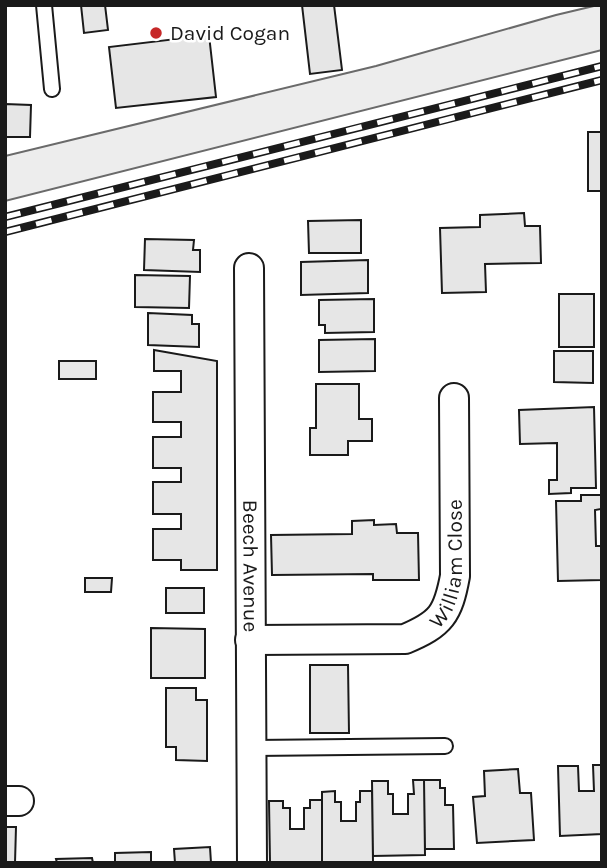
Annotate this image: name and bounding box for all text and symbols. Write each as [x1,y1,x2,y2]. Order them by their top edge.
place label: David Cogan [170,21,290,45]
marker: David Cogan [148,25,164,41]
street label: William Close [424,499,467,633]
street label: Beech Avenue [238,500,263,632]

